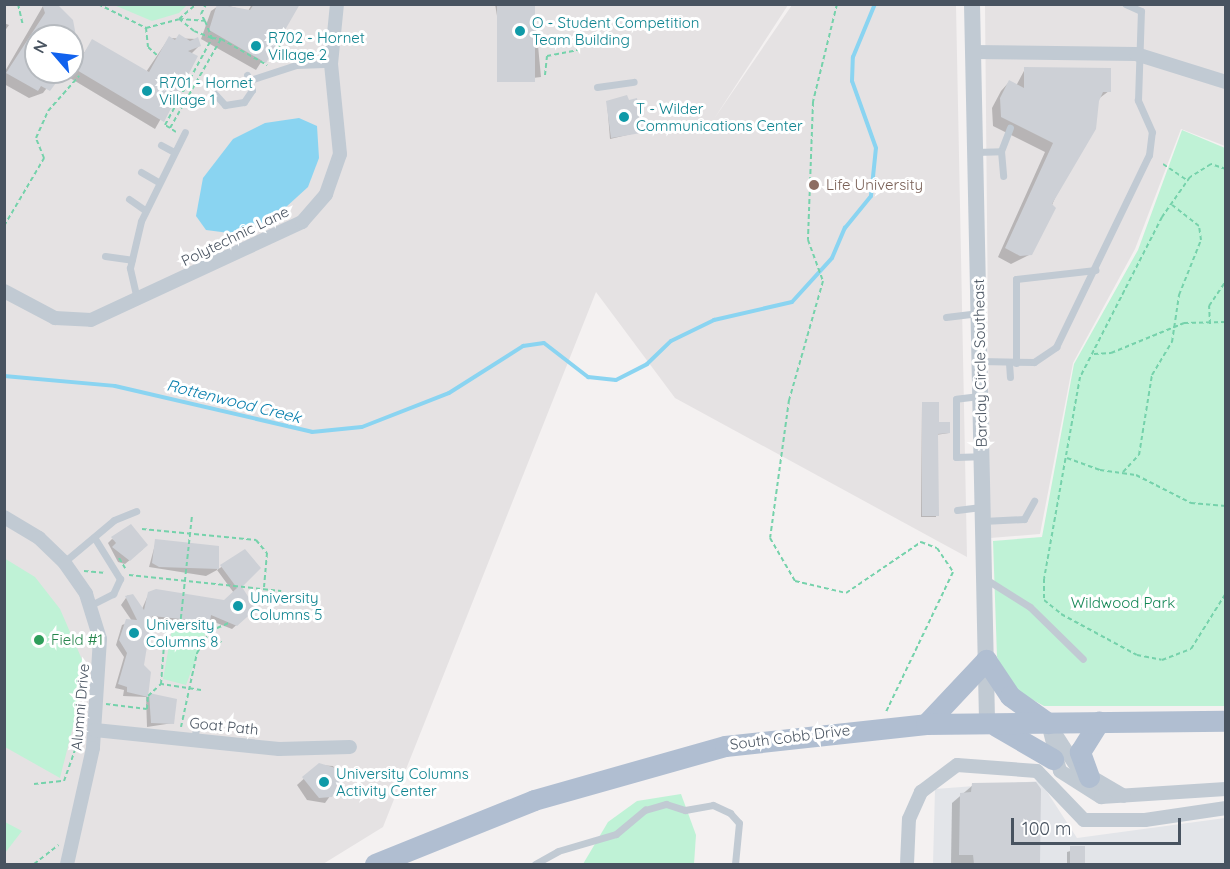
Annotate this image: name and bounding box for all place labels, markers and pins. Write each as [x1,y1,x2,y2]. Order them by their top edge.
place label: O - Student Competition Team Building [532,13,699,48]
marker: O - Student Competition Team Building [513,24,527,38]
place label: R702 - Hornet Village 2 [268,28,365,63]
marker: R702 - Hornet Village 2 [249,39,263,53]
place label: R701 - Hornet Village 1 [159,73,253,108]
marker: R701 - Hornet Village 1 [140,84,154,98]
place label: T - Wilder Communications Center [636,99,803,134]
marker: T - Wilder Communications Center [617,110,631,124]
place label: Life University [826,176,923,194]
marker: Life University [807,178,821,192]
place label: University Columns 5 [250,588,322,623]
marker: University Columns 5 [231,599,245,613]
place label: University Columns 8 [146,615,218,650]
marker: University Columns 8 [127,626,141,640]
place label: Field #1 [51,631,103,649]
marker: Field #1 [32,633,46,647]
place label: University Columns Activity Center [336,764,469,799]
marker: University Columns Activity Center [317,775,331,789]

